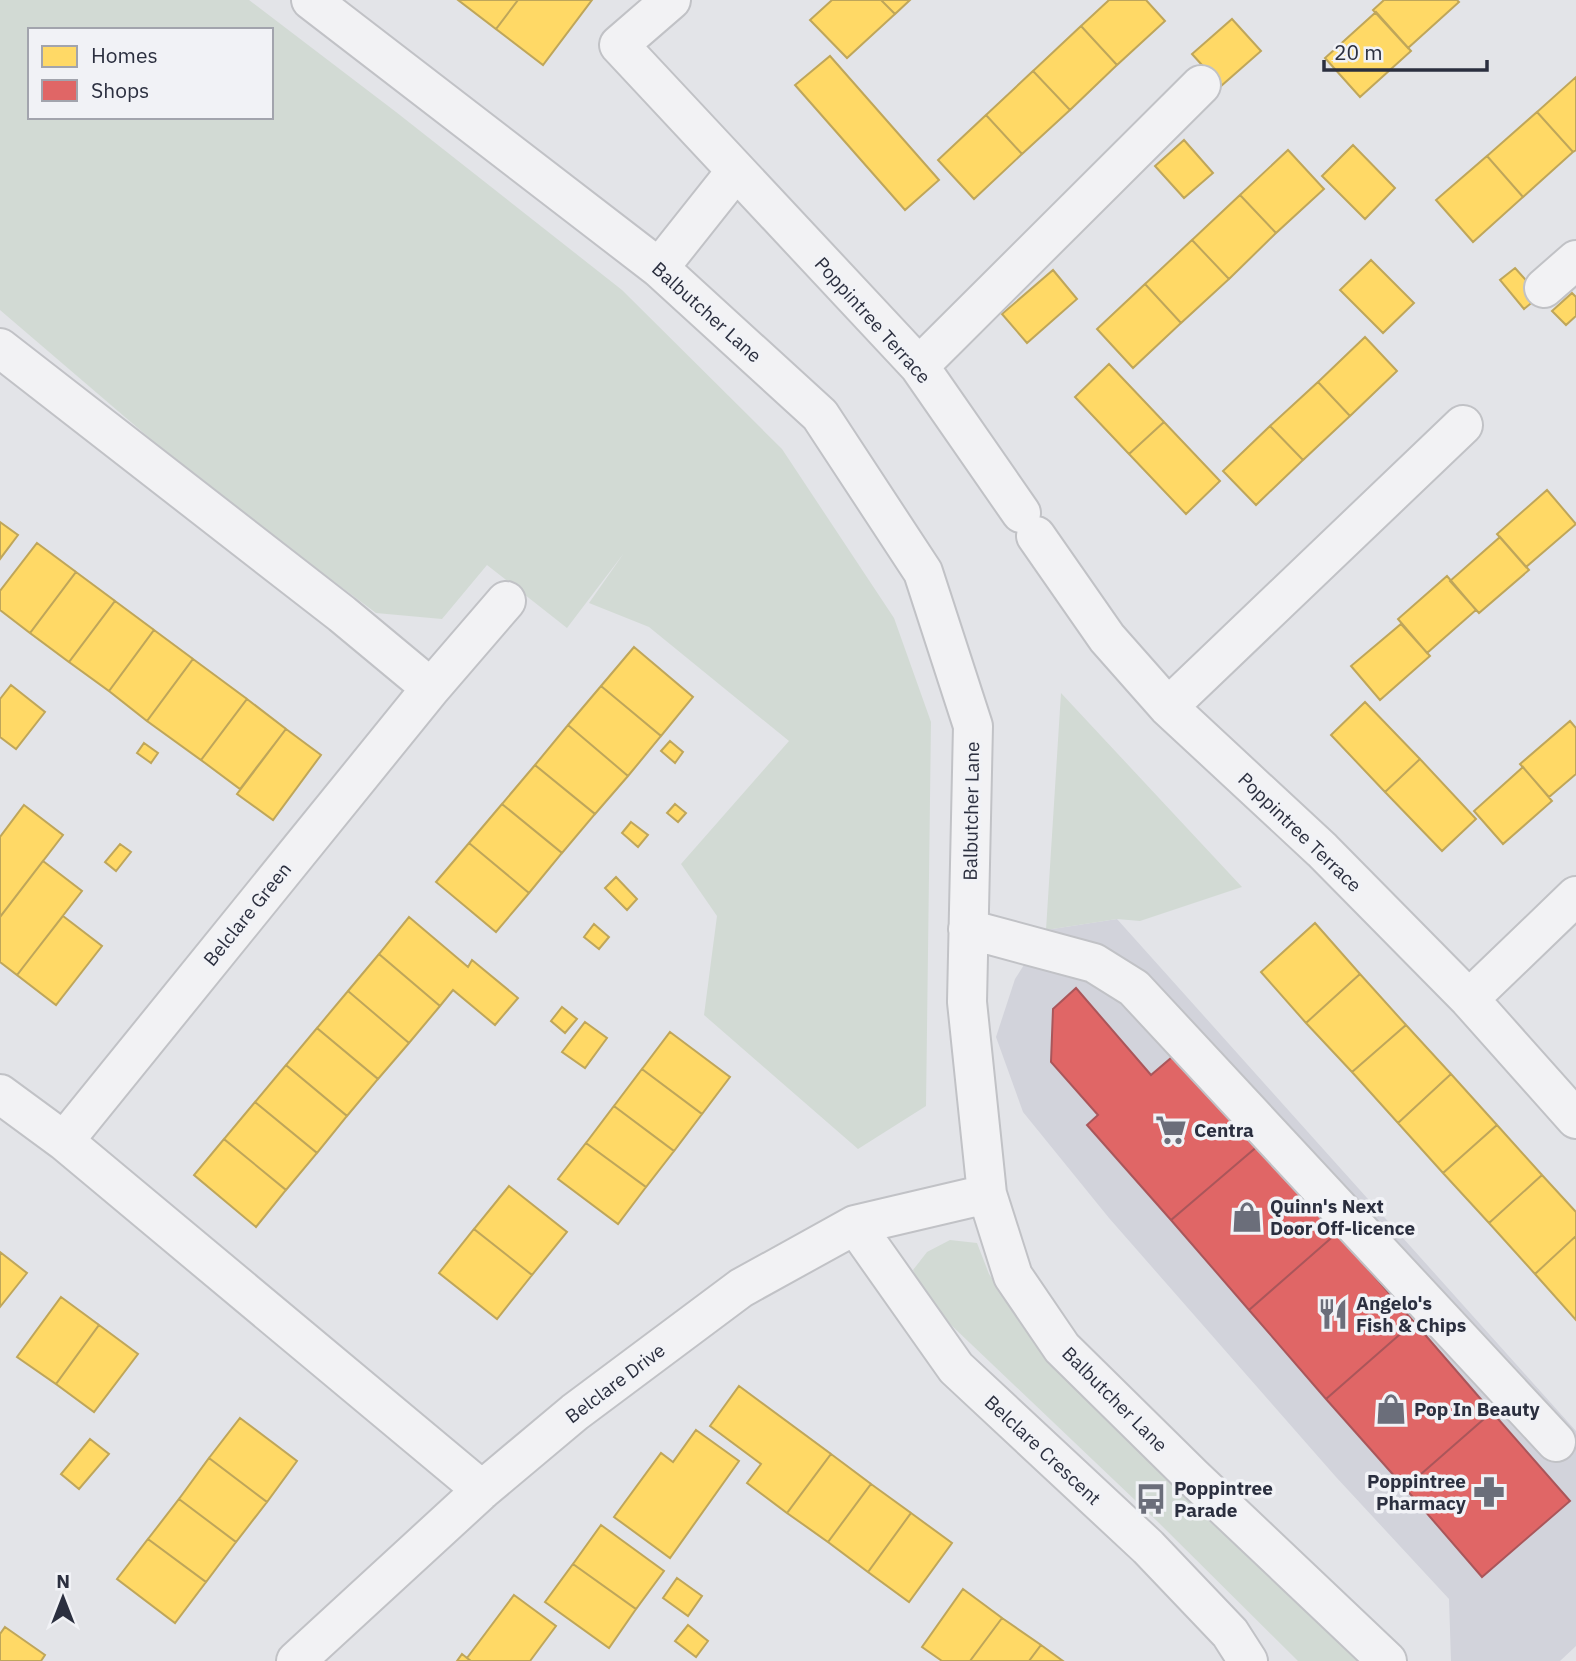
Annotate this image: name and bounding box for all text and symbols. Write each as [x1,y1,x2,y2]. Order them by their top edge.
legend [28,28,273,119]
scale bar [1324,28,1487,72]
text: 20 m [1334,38,1383,66]
text: Homes [91,41,158,69]
text: Shops [91,76,149,104]
street label: Poppintree Terrace [810,252,936,388]
street label: Balbutcher Lane [647,256,767,368]
street label: Balbutcher Lane [958,741,984,881]
street label: Poppintree Terrace [1233,767,1367,897]
street label: Belclare Green [198,857,296,971]
supermarket icon: Centra [1154,1113,1188,1147]
place label: Centra [1194,1118,1254,1142]
place label: Quinn's Next Door Off-licence [1270,1194,1415,1240]
shop icon: Quinn's Next Door Off-licence [1230,1200,1264,1234]
place label: Angelo's Fish & Chips [1356,1291,1466,1337]
restaurant icon: Angelo's Fish & Chips [1316,1297,1350,1331]
street label: Belclare Drive [560,1338,670,1428]
street label: Balbutcher Lane [1057,1341,1173,1457]
street label: Belclare Crescent [980,1390,1106,1510]
shop icon: Pop In Beauty [1374,1392,1408,1426]
place label: Pop In Beauty [1414,1397,1541,1421]
place label: Poppintree Pharmacy [1367,1469,1467,1515]
pharmacy icon: Poppintree Pharmacy [1472,1475,1506,1509]
place label: Poppintree Parade [1174,1476,1273,1522]
bus stop icon: Poppintree Parade [1134,1482,1168,1516]
north arrow [28,1563,98,1633]
text: N [56,1569,70,1593]

